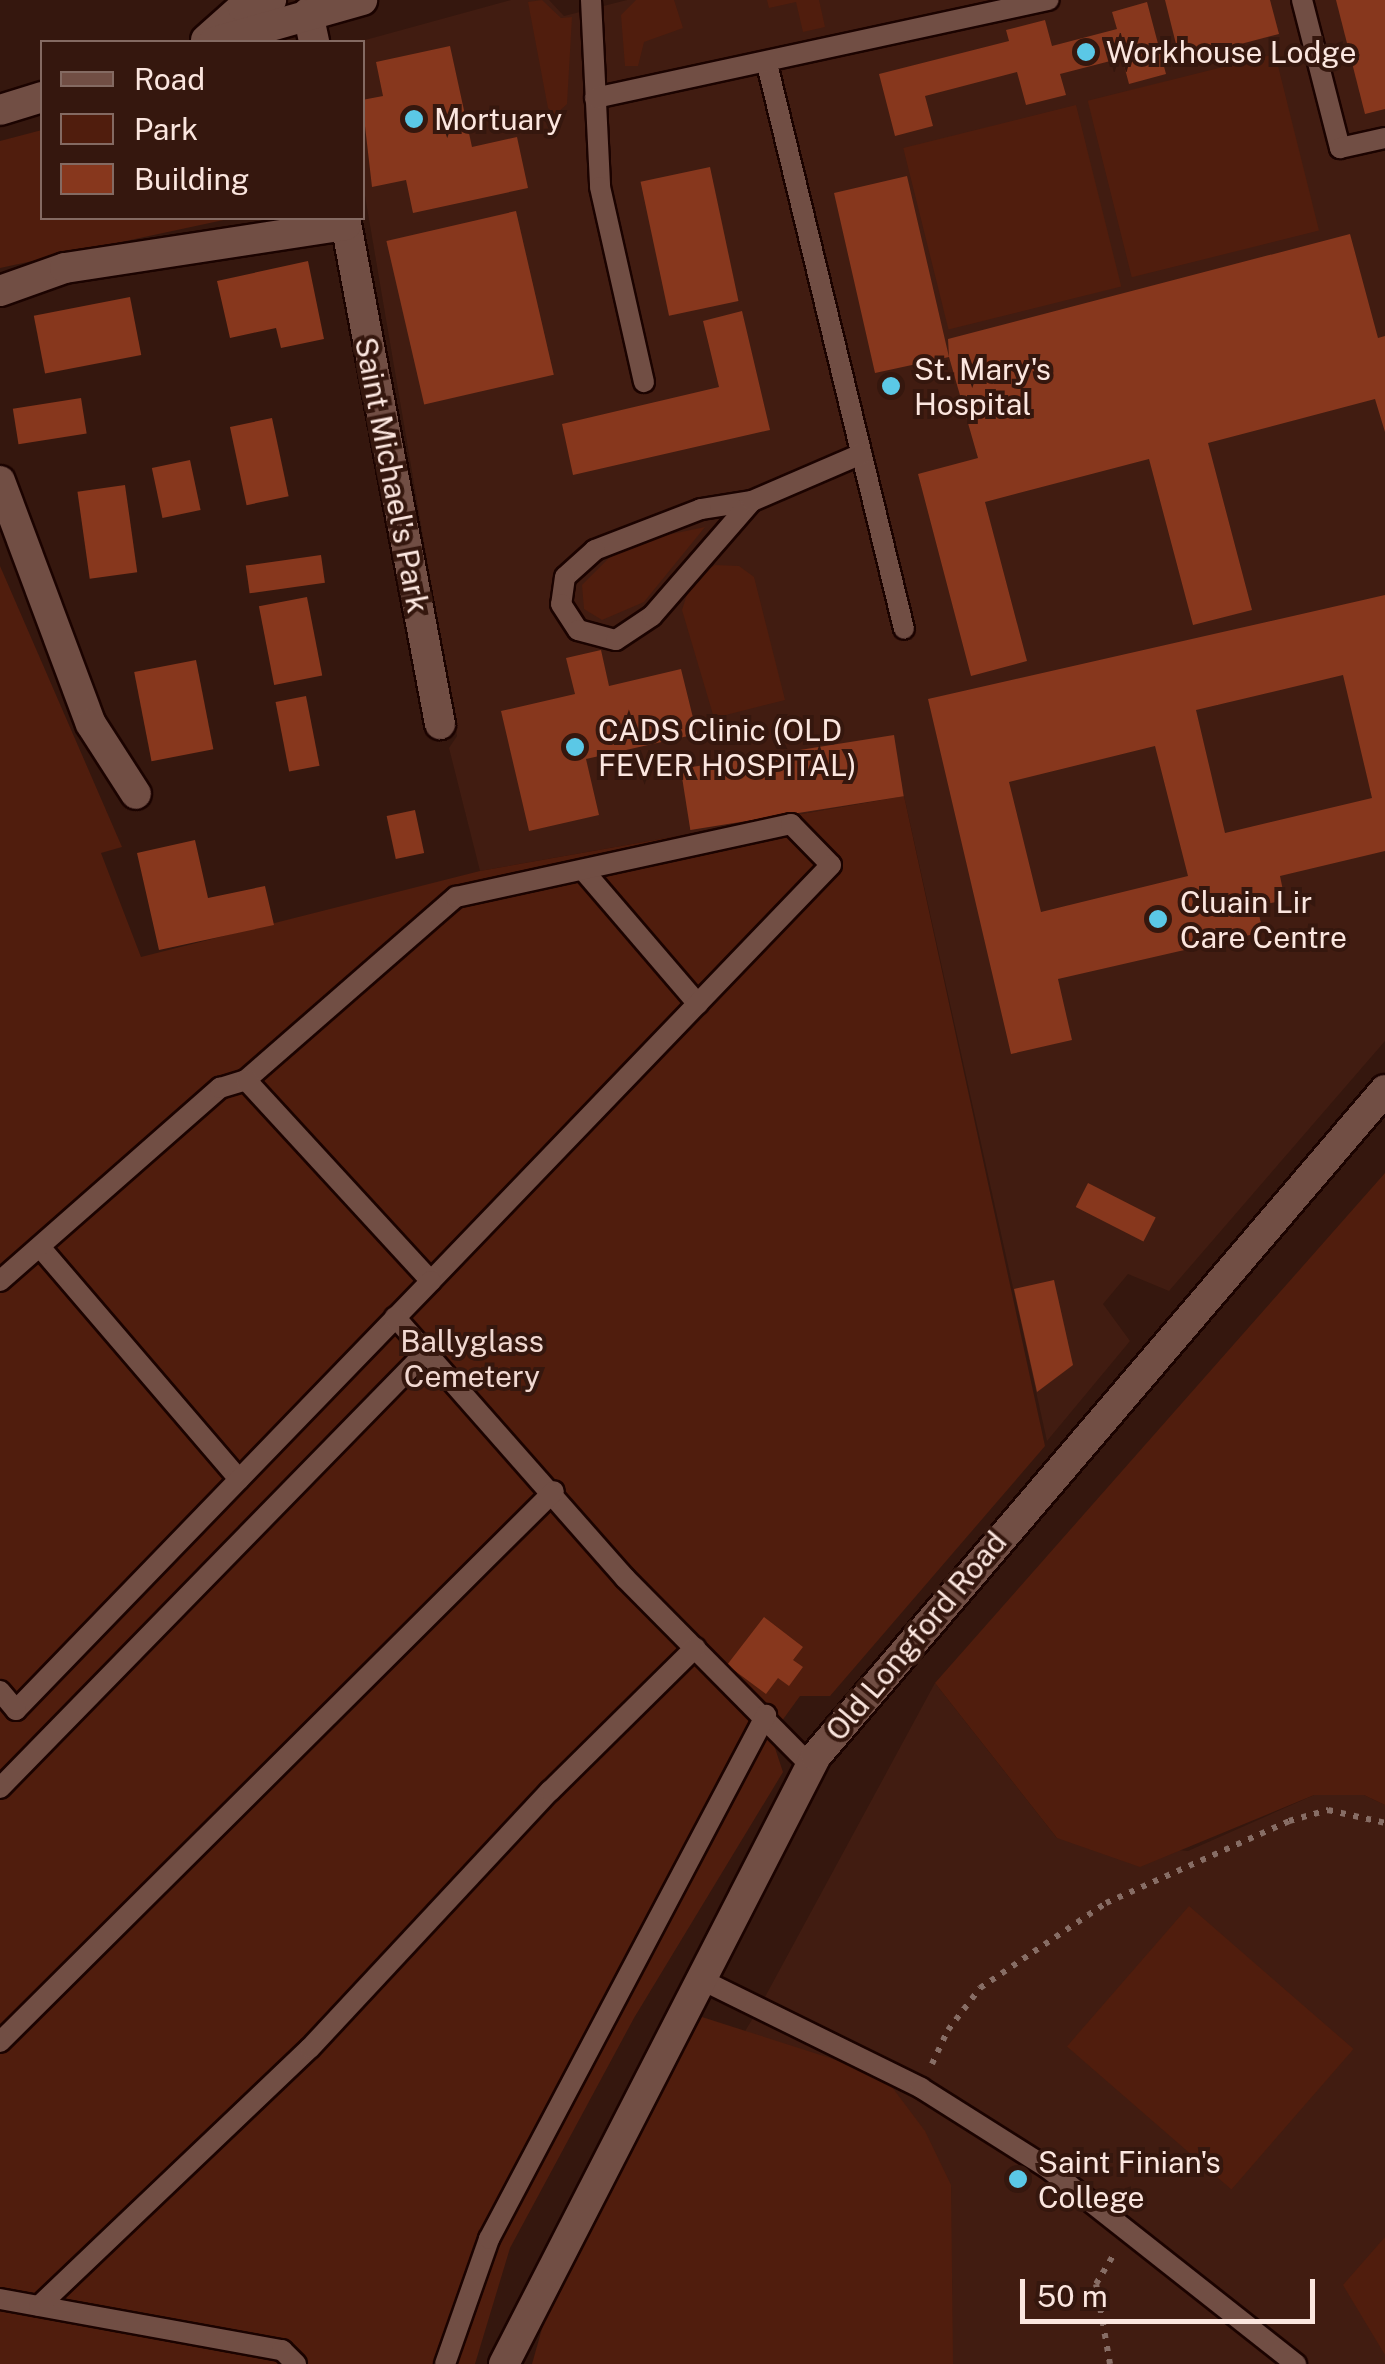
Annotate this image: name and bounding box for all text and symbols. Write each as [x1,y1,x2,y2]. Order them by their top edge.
place label: Workhouse Lodge [1106,34,1357,70]
legend [40,40,365,220]
marker: Workhouse Lodge [1075,41,1097,63]
text: Road [134,61,205,97]
place label: Mortuary [434,101,562,137]
marker: Mortuary [403,108,425,130]
text: Park [134,111,198,147]
text: Building [134,161,249,197]
street label: Saint Michael's Park [348,334,436,616]
place label: St. Mary's Hospital [914,351,1051,422]
marker: St. Mary's Hospital [878,373,904,399]
place label: CADS Clinic (OLD FEVER HOSPITAL) [598,712,856,782]
marker: CADS Clinic (OLD FEVER HOSPITAL) [562,734,588,760]
place label: Cluain Lir Care Centre [1180,884,1347,954]
marker: Cluain Lir Care Centre [1145,906,1171,932]
park label: Ballyglass Cemetery [400,1323,544,1394]
street label: Old Longford Road [818,1524,1014,1748]
place label: Saint Finian's College [1038,2144,1221,2214]
marker: Saint Finian's College [1007,2168,1029,2190]
scale bar [1025,2259,1320,2321]
text: 50 m [1037,2278,1108,2314]

